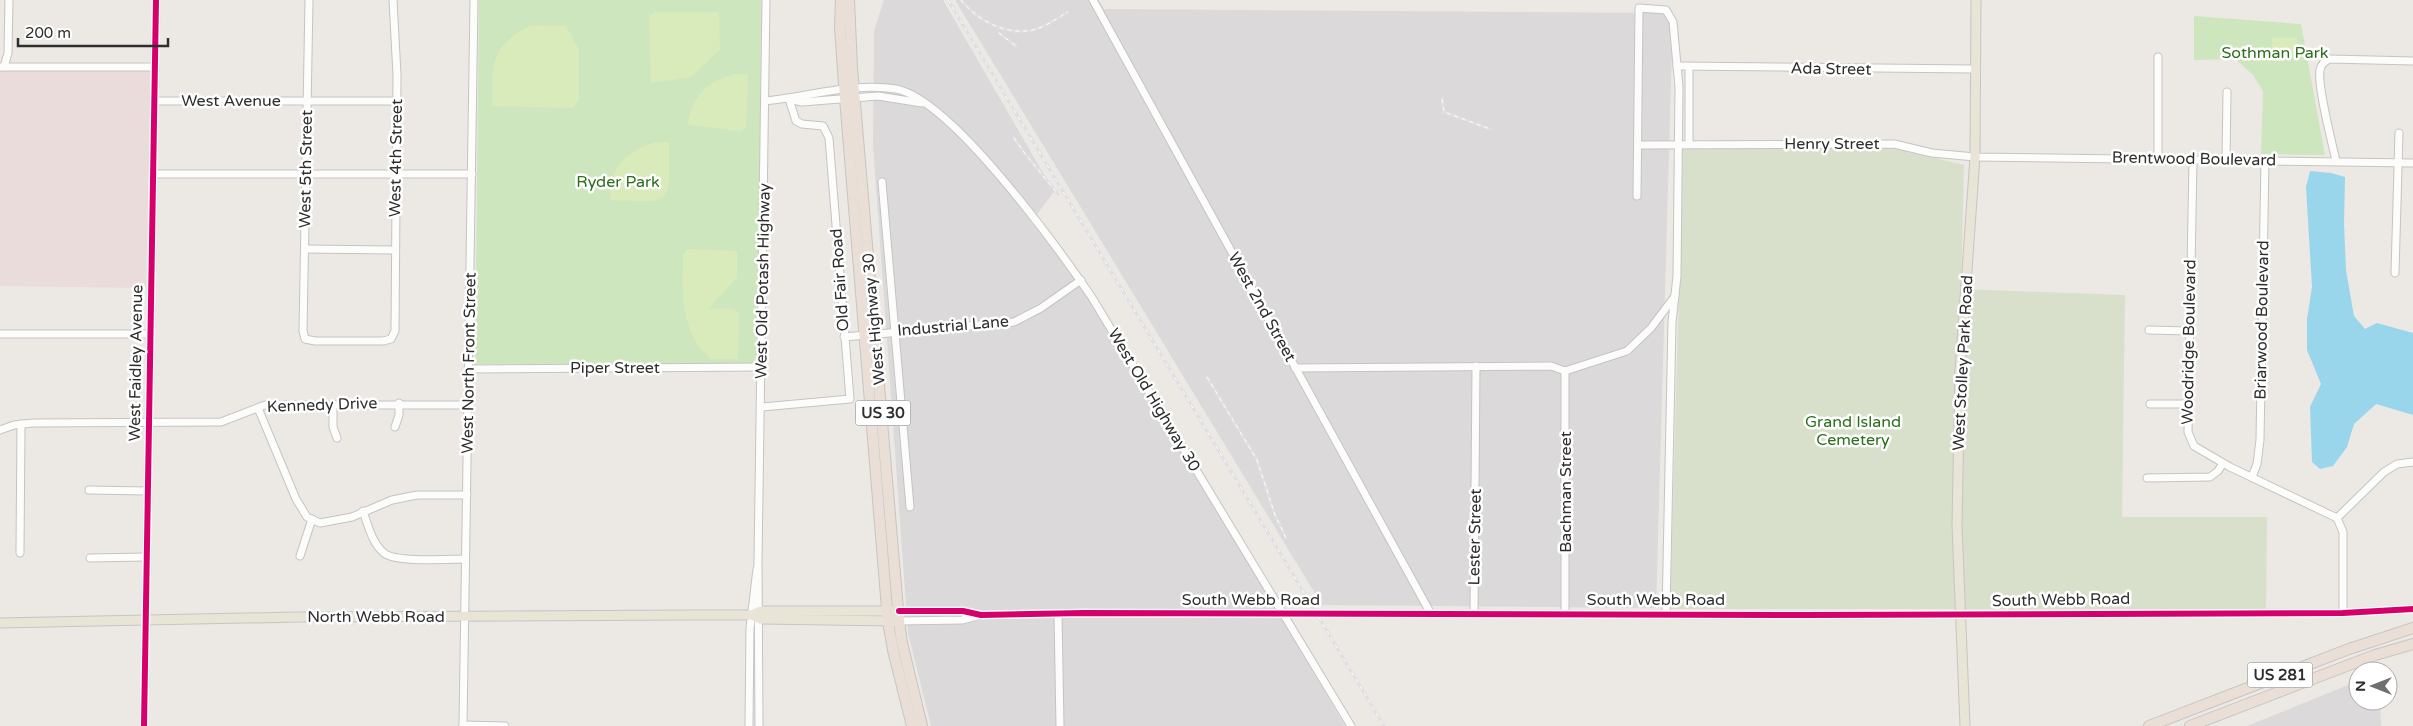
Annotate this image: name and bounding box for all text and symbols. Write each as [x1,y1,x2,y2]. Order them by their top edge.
scale bar [18,15,168,47]
text: 200 m [25,24,71,42]
park label: Sothman Park [2221,43,2329,63]
street label: Ada Street [1790,58,1872,80]
street label: West Avenue [181,91,281,111]
street label: West 4th Street [385,99,407,217]
street label: West 5th Street [295,110,317,228]
street label: Henry Street [1784,134,1880,154]
street label: Brentwood Boulevard [2112,148,2276,170]
park label: Ryder Park [576,172,660,192]
street label: West Old Potash Highway [751,182,775,379]
street label: Old Fair Road [826,228,854,332]
street label: Briarwood Boulevard [2251,240,2273,400]
street label: West 2nd Street [1224,249,1300,365]
street label: West Highway 30 [858,252,890,386]
street label: Woodridge Boulevard [2178,259,2200,425]
street label: West North Front Street [457,272,481,454]
street label: West Stolley Park Road [1948,275,1978,451]
street label: West Faidley Avenue [125,284,147,442]
street label: Industrial Lane [896,311,1010,341]
street label: West Old Highway 30 [1103,325,1205,475]
street label: Piper Street [570,358,660,378]
street label: Kennedy Drive [266,393,378,417]
road number: US 30 [856,400,910,426]
park label: Grand Island Cemetery [1805,412,1901,450]
street label: Bachman Street [1556,431,1576,553]
street label: Lester Street [1464,488,1486,586]
street label: South Webb Road [1992,589,2130,611]
street label: South Webb Road [1182,590,1320,610]
street label: South Webb Road [1587,590,1725,610]
street label: North Webb Road [307,607,445,627]
north arrow [2348,661,2398,711]
road number: US 281 [2248,662,2312,688]
text: N [2352,680,2369,692]

